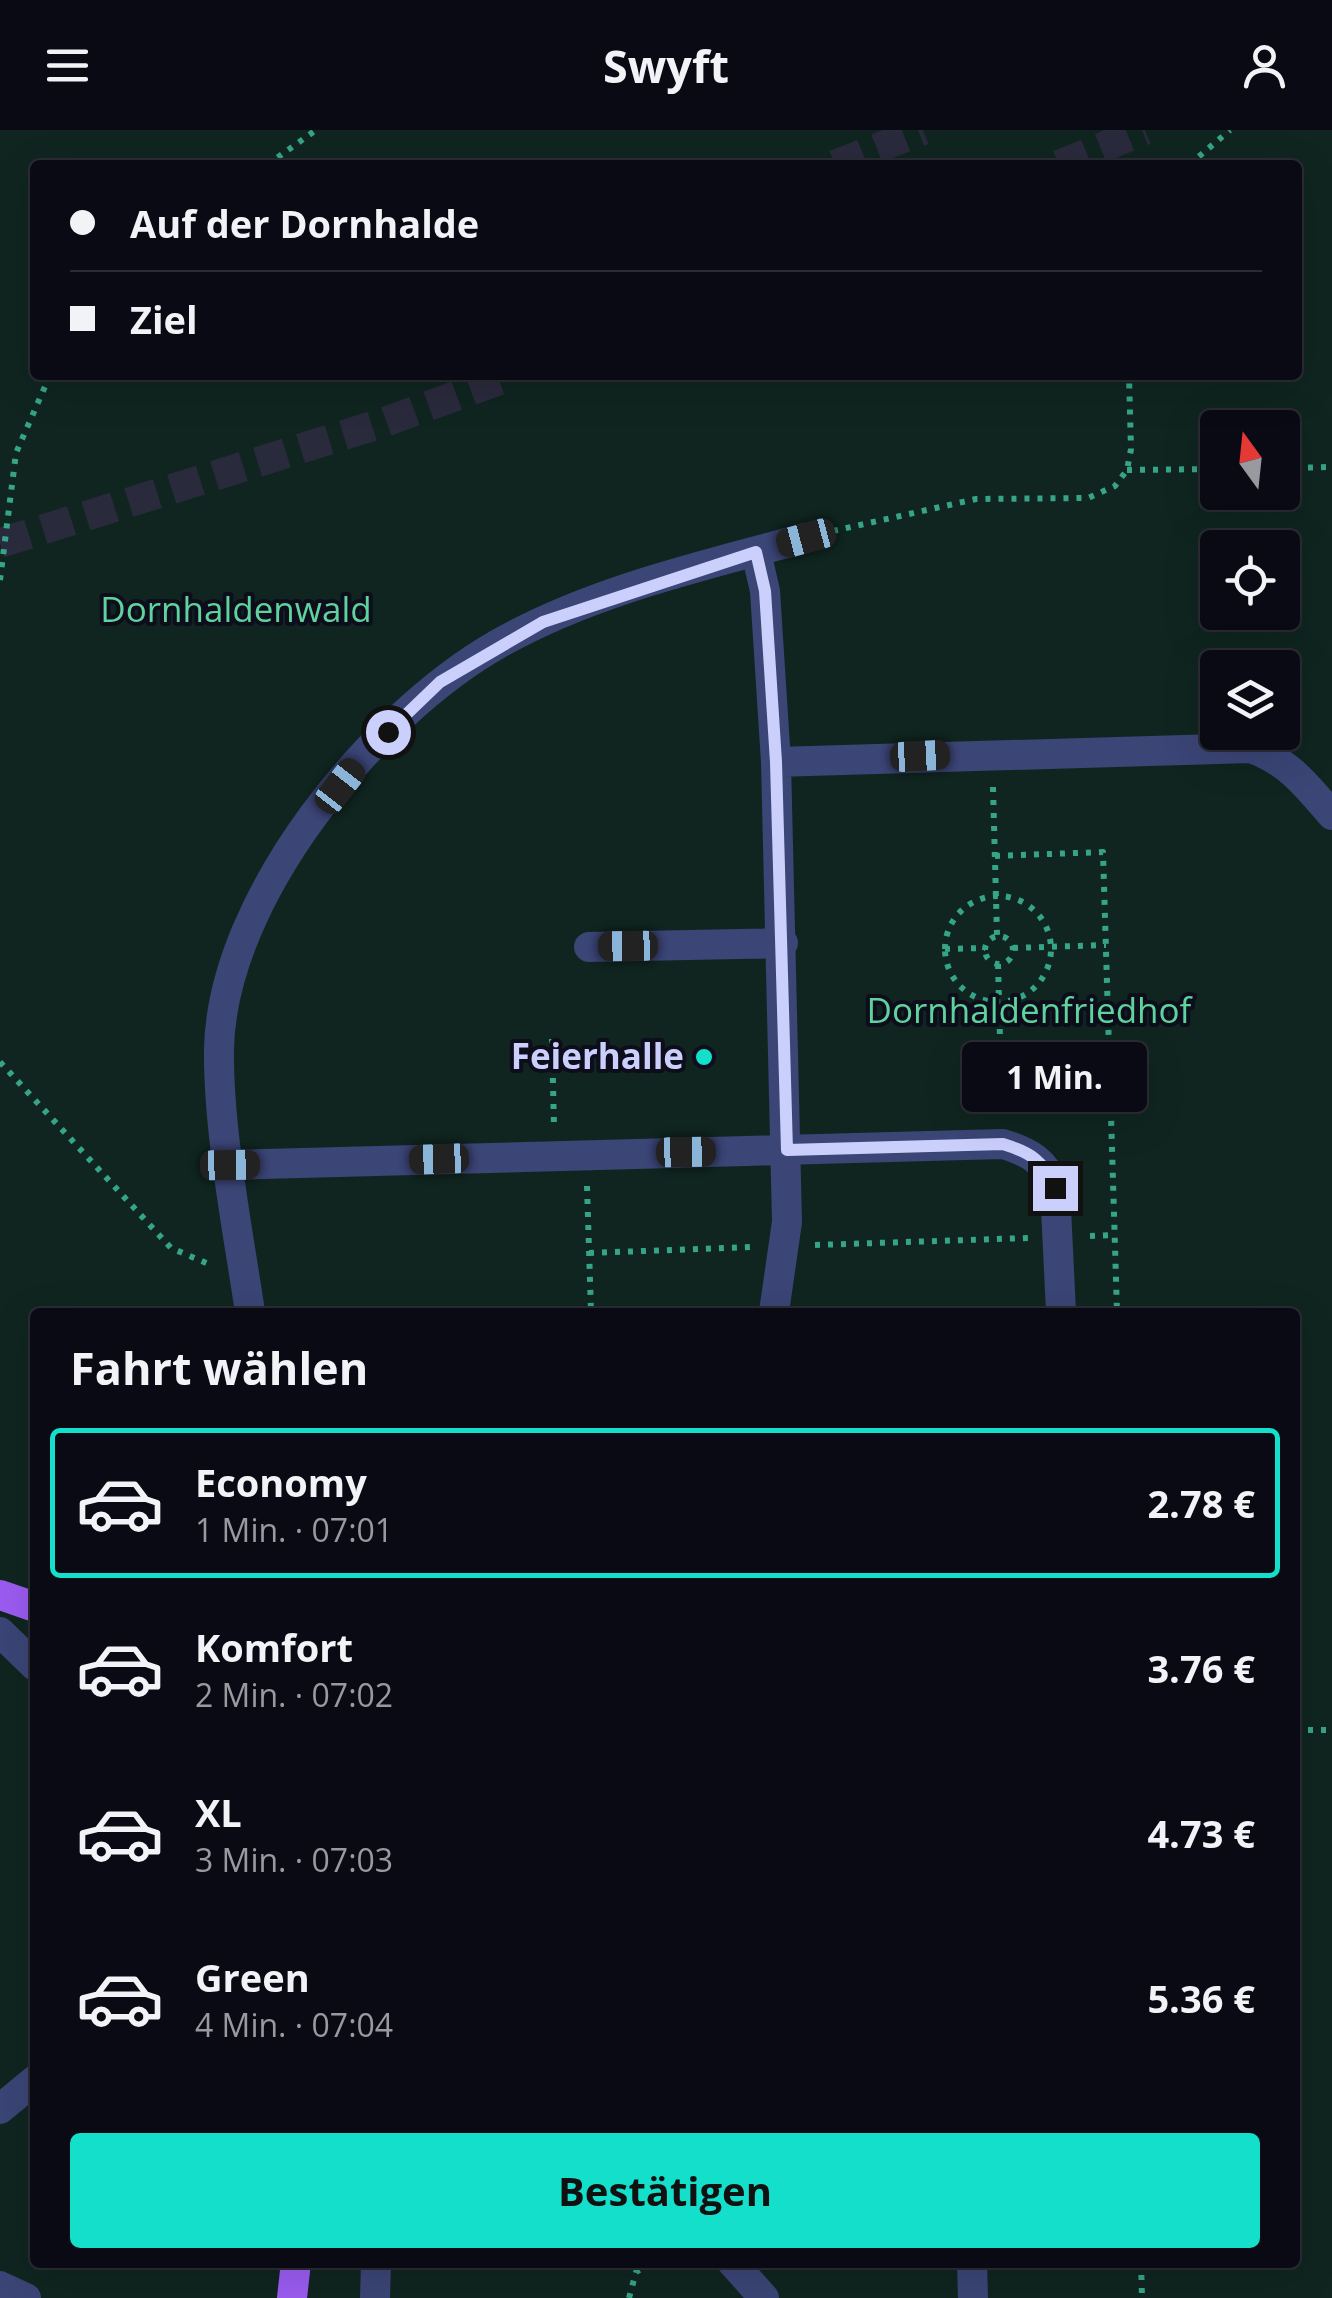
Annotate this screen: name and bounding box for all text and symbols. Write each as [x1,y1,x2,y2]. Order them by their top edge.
text: Swyft [603,35,729,96]
icon: menu [40,38,95,93]
icon: person [1237,38,1292,93]
text: Auf der Dornhalde [130,197,479,249]
text: Ziel [130,293,198,345]
north arrow [1200,410,1300,510]
map controls [1200,410,1300,750]
car [773,516,839,560]
button: locate [1200,530,1300,630]
park label: Dornhaldenwald [100,585,372,632]
button: layers [1200,650,1300,750]
route start [366,710,411,755]
car [889,739,951,773]
car [310,753,370,819]
car [598,930,658,962]
park label: Dornhaldenfriedhof [867,986,1194,1033]
place label: Feierhalle [511,1032,684,1079]
callout: 1 Min. [962,1043,1148,1113]
marker: Feierhalle [693,1046,715,1068]
text: 1 Min. [1006,1055,1103,1098]
car [656,1136,716,1168]
car [408,1143,470,1175]
car [200,1149,260,1181]
route end [1033,1166,1078,1211]
text: Fahrt wählen [70,1337,368,1398]
text: Economy [195,1456,367,1508]
icon: car [75,1458,165,1548]
text: 2.78 € [1147,1477,1255,1529]
text: 1 Min. · 07:01 [195,1508,393,1551]
text: Komfort [195,1621,353,1673]
icon: car [75,1623,165,1713]
text: 3.76 € [1147,1642,1255,1694]
text: 2 Min. · 07:02 [195,1673,393,1716]
text: XL [195,1786,242,1838]
icon: car [75,1788,165,1878]
text: 4.73 € [1147,1807,1255,1859]
text: 3 Min. · 07:03 [195,1838,393,1881]
text: Green [195,1951,310,2003]
icon: car [75,1953,165,2043]
text: 5.36 € [1147,1972,1255,2024]
text: 4 Min. · 07:04 [195,2003,393,2046]
button: Bestätigen [70,2133,1260,2248]

